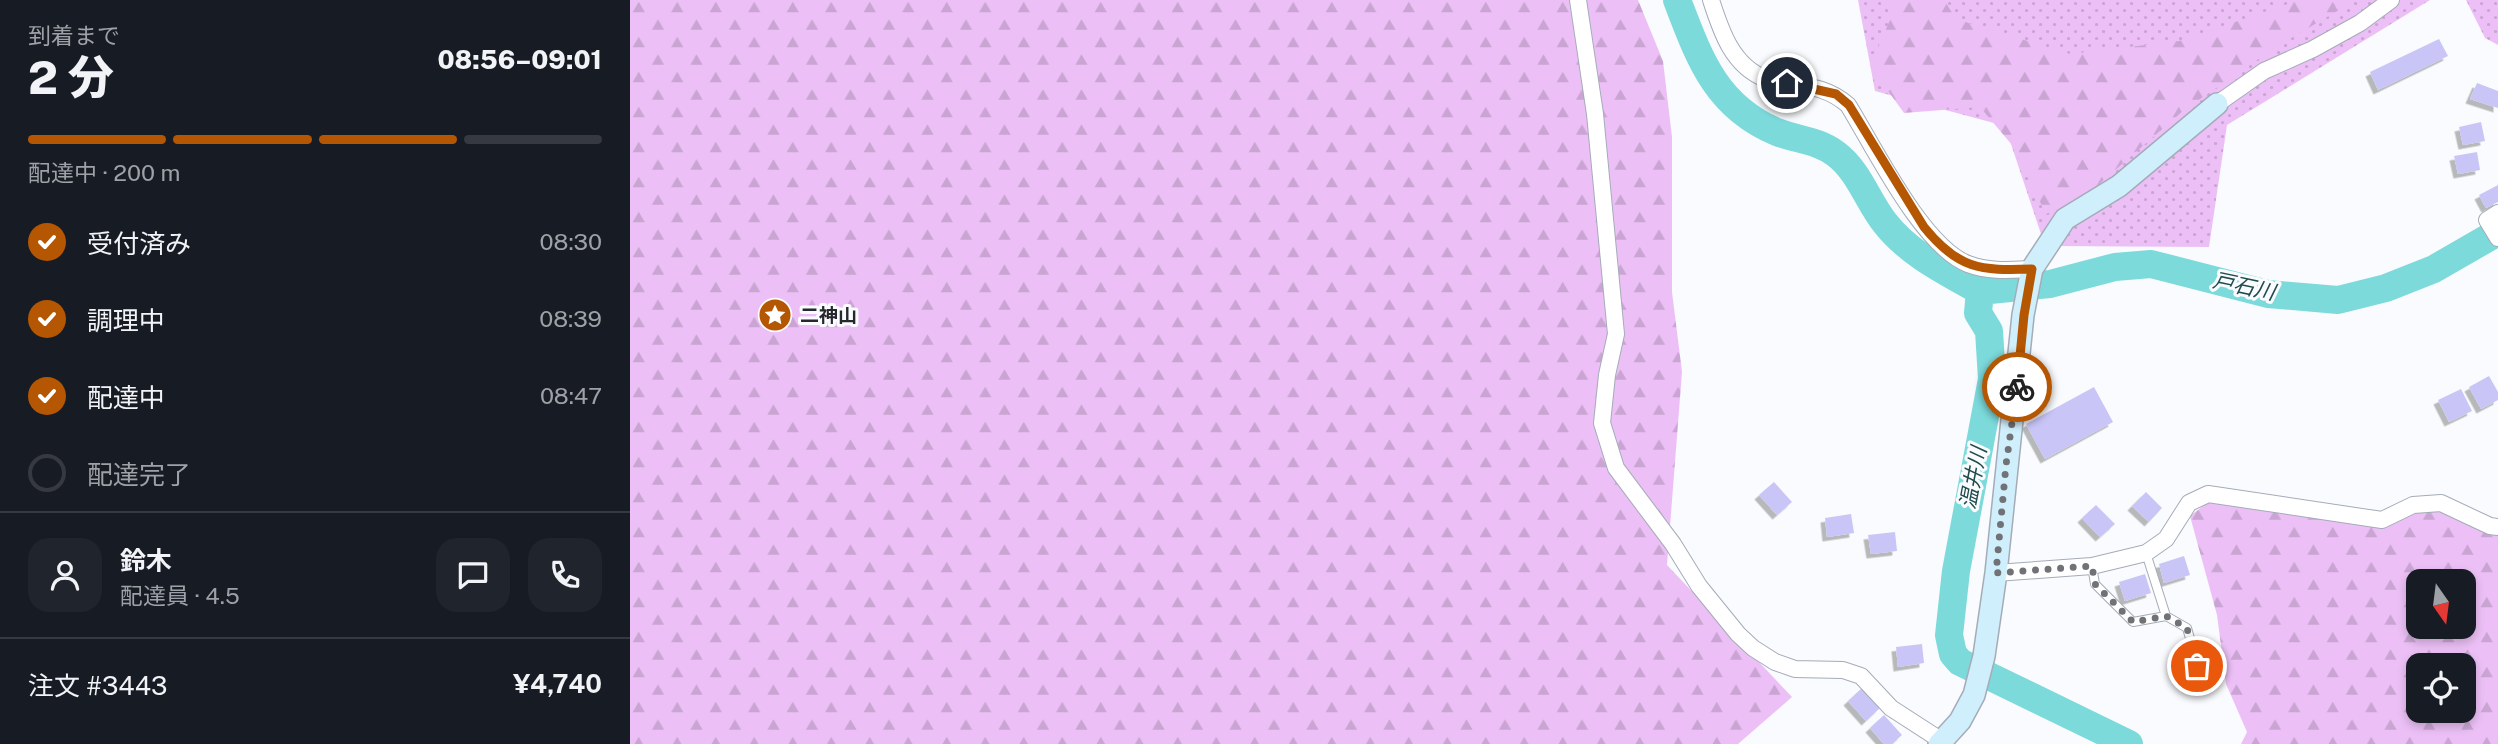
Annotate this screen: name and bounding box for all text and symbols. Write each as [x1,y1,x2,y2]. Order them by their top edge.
text: 到着まで [28,22,120,49]
text: 08:56–09:01 [438,44,602,75]
text: 2 分 [28,50,114,104]
pin [1757,53,1817,113]
icon: home [1768,64,1806,102]
text: 配達中 · 200 m [28,159,181,186]
icon: check [28,223,66,261]
text: 受付済み [87,228,191,259]
text: 08:30 [540,228,602,255]
water label: 戸石川 [2211,267,2279,305]
place icon: 二神山 [756,296,794,334]
icon: check [28,300,66,338]
place label: 二神山 [800,304,857,326]
text: 調理中 [87,305,165,336]
text: 08:39 [539,305,602,332]
courier [1982,352,2052,422]
icon: bike [1998,368,2036,406]
icon: check [28,377,66,415]
text: 配達中 [87,382,165,413]
text: 08:47 [540,382,602,409]
water label: 温井川 [1955,443,1992,511]
text: 配達完了 [87,459,191,490]
button: person [28,538,102,612]
button: chat [436,538,510,612]
button: phone [528,538,602,612]
text: 鈴木 [120,545,172,576]
north arrow [2406,569,2476,639]
map controls [2406,569,2476,723]
text: 配達員 · 4.5 [120,582,240,609]
pin [2167,636,2227,696]
icon: bag [2178,647,2216,685]
button: locate [2406,653,2476,723]
text: ¥4,740 [513,668,602,699]
text: 注文 #3443 [28,670,167,701]

